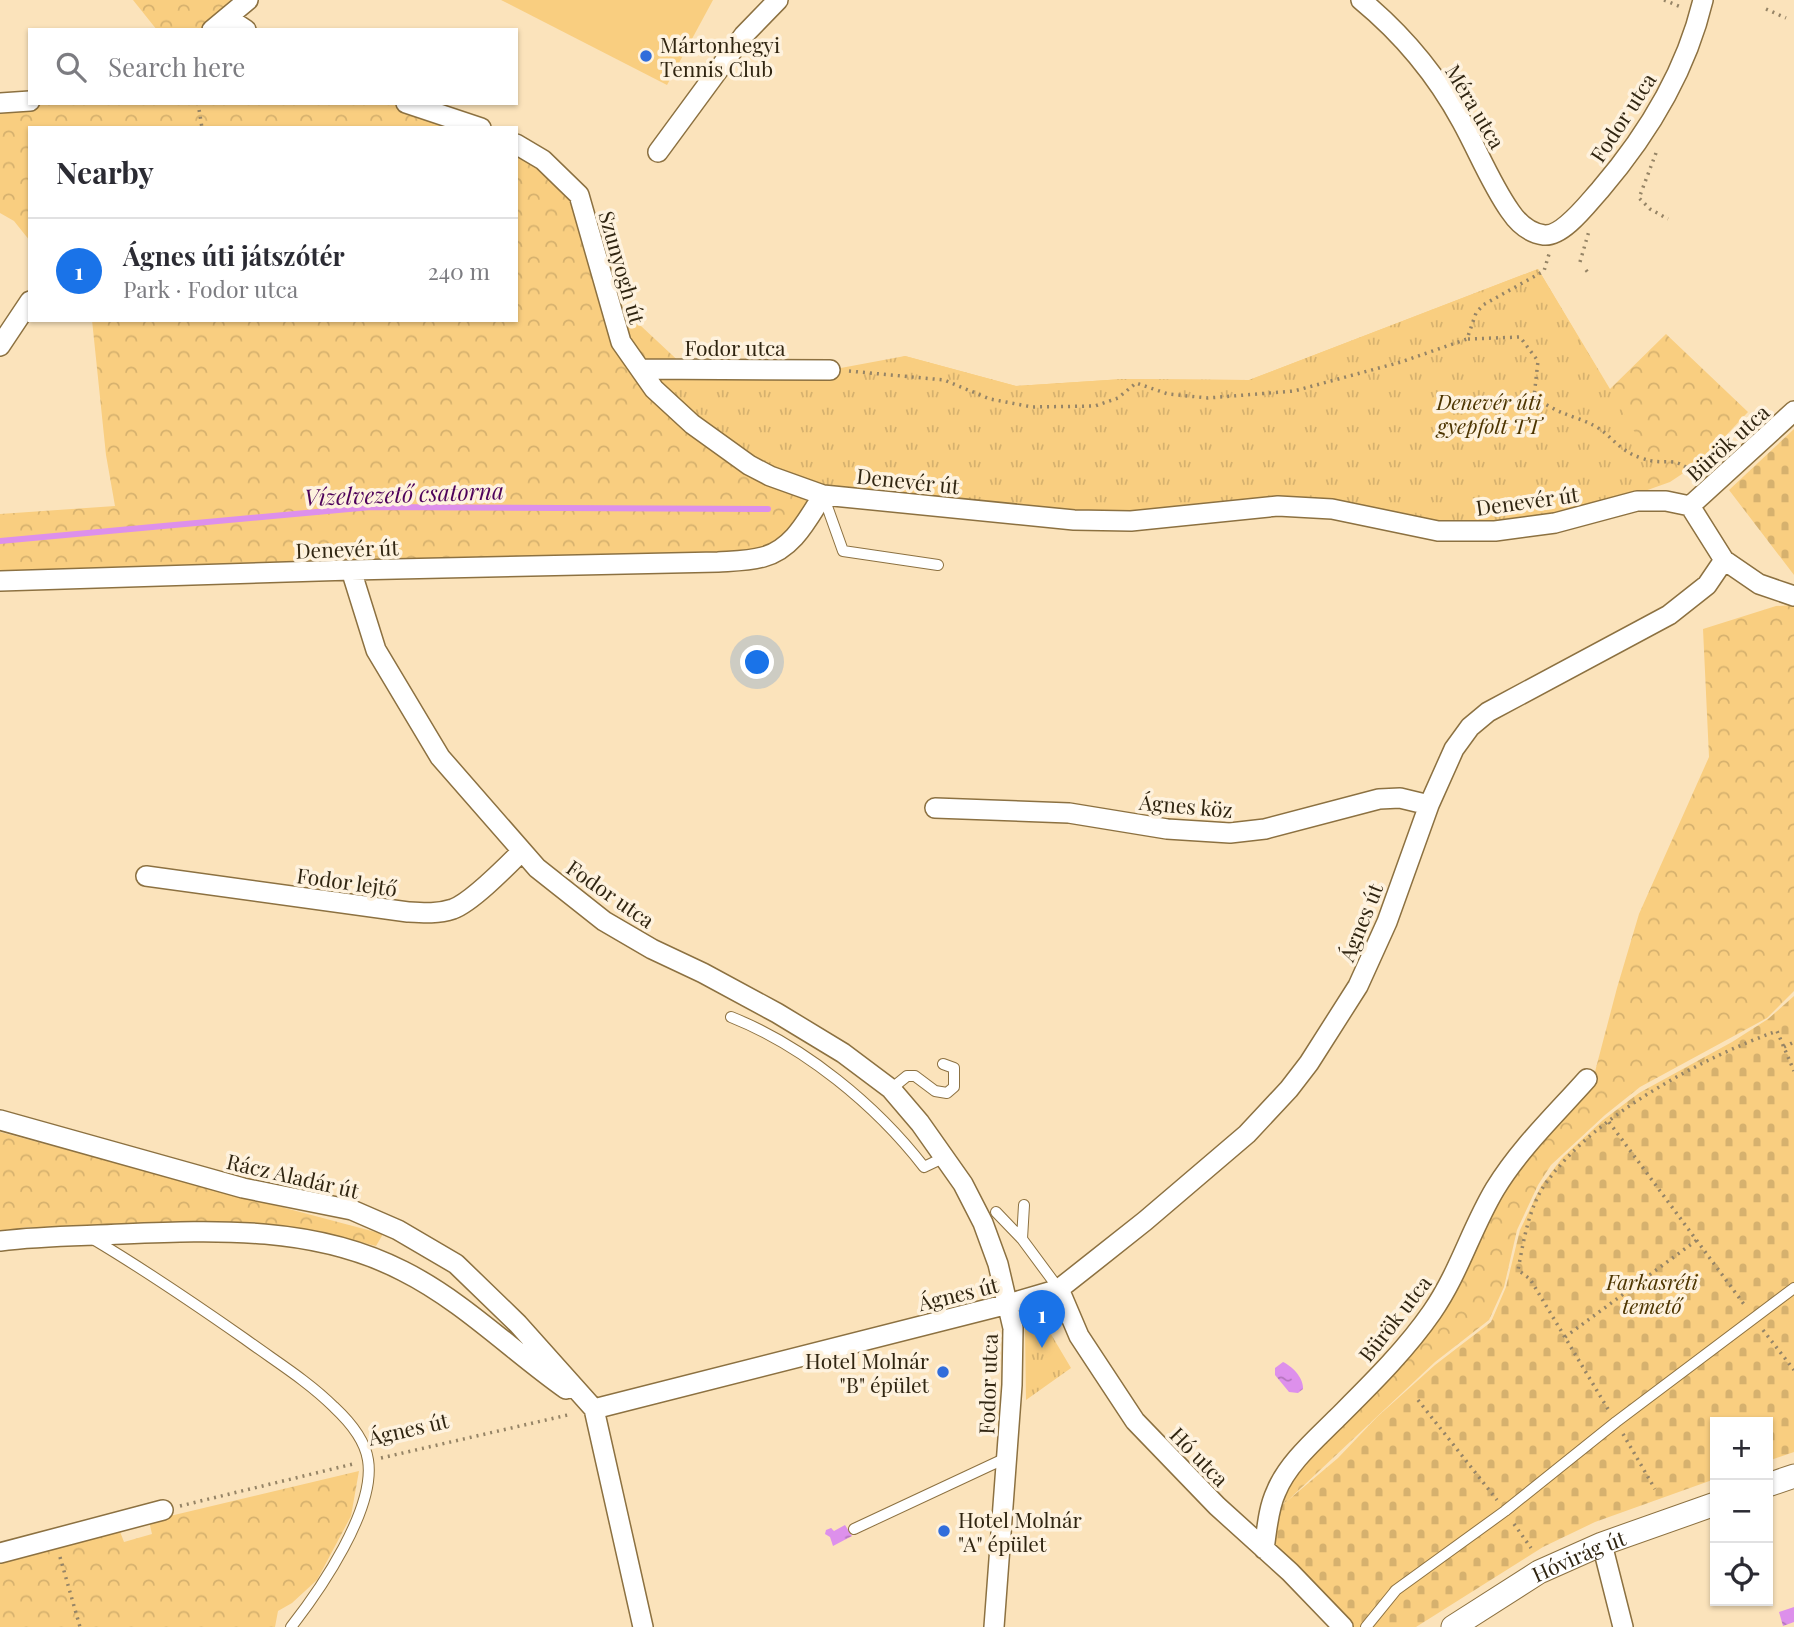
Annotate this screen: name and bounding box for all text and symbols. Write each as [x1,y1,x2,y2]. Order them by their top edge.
search box [28,28,518,105]
place label: Mártonhegyi Tennis Club [660,30,780,82]
icon: search [52,48,90,86]
marker: Mártonhegyi Tennis Club [638,48,654,64]
text: Search here [108,49,245,84]
street label: Méra utca [1440,59,1512,154]
street label: Fodor utca [1583,67,1662,167]
text: Nearby [56,152,154,192]
street label: Szunyogh út [594,207,653,327]
text: Ágnes úti játszótér [123,238,345,273]
text: 1 [75,255,83,286]
text: 240 m [428,255,490,286]
text: Park · Fodor utca [123,273,298,304]
street label: Fodor utca [684,333,786,361]
park label: Denevér úti gyepfolt TT [1435,387,1545,439]
street label: Bürök utca [1680,397,1775,487]
street label: Denevér út [855,461,961,499]
water label: Vízelvezető csatorna [304,474,504,512]
street label: Denevér út [1474,479,1581,521]
street label: Denevér út [295,532,400,564]
your location [740,645,774,679]
street label: Ágnes köz [1137,787,1234,823]
street label: Fodor utca [562,853,661,934]
street label: Fodor lejtő [295,860,399,902]
street label: Ágnes út [1331,878,1389,966]
street label: Rácz Aladár út [224,1146,362,1204]
park label: Farkasréti temető [1605,1267,1698,1319]
street label: Ágnes út [914,1269,1002,1317]
street label: Bürök utca [1351,1269,1437,1367]
pin: 1 [1019,1290,1065,1348]
street label: Fodor utca [971,1332,1003,1435]
place label: Hotel Molnár "B" épület [805,1346,930,1398]
marker: Hotel Molnár "B" épület [935,1364,951,1380]
street label: Ágnes út [364,1405,452,1451]
map controls [1710,1417,1773,1606]
button: + [1710,1417,1773,1480]
street label: Hó utca [1165,1420,1236,1492]
button: − [1710,1480,1773,1543]
place label: Hotel Molnár "A" épület [958,1505,1083,1557]
marker: Hotel Molnár "A" épület [936,1523,952,1539]
street label: Hóvirág út [1527,1523,1629,1587]
button: locate [1710,1543,1773,1606]

